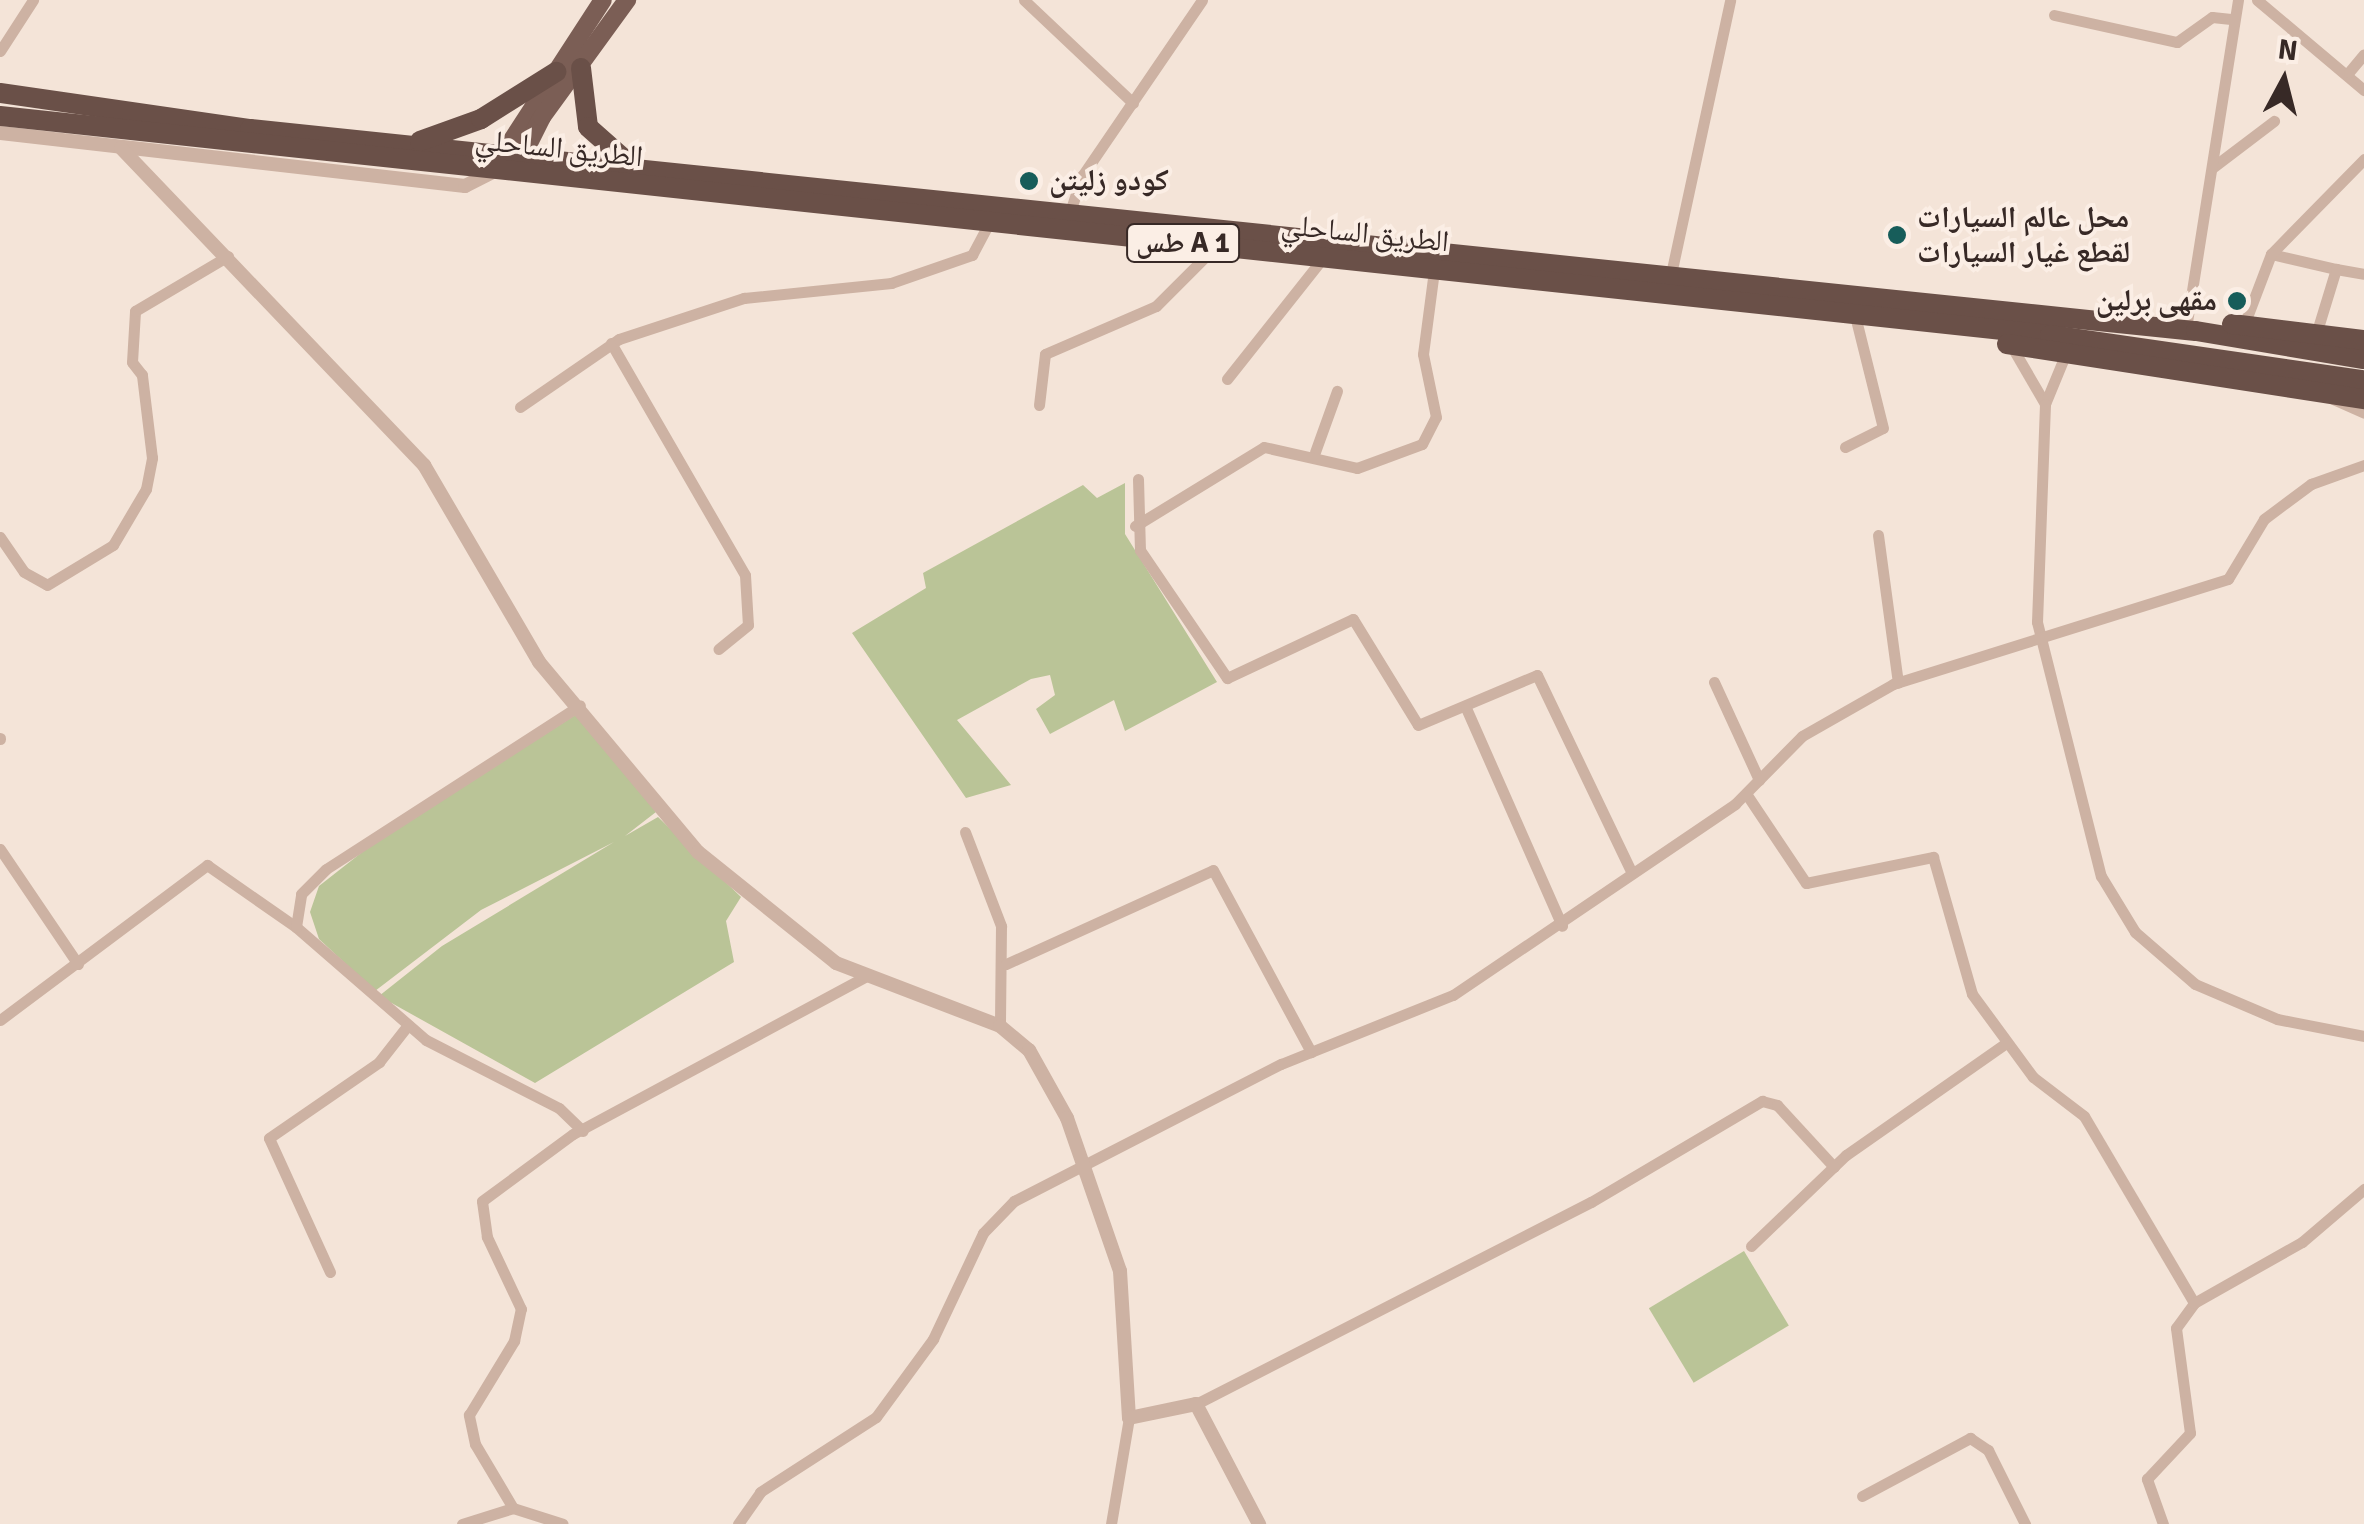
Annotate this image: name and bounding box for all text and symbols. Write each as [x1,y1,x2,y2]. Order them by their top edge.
north arrow [2234,30,2334,130]
text: N [2276,32,2299,68]
street label: الطريق الساحلي [473,122,645,176]
place label: كودو زليتن [1049,163,1169,199]
marker: كودو زليتن [1018,170,1040,192]
place label: محل عالم السيارات لقطع غيار السيارات [1917,200,2130,270]
street label: الطريق الساحلي [1279,207,1451,261]
road number: طس A 1 [1126,220,1240,266]
marker: محل عالم السيارات لقطع غيار السيارات [1886,224,1908,246]
place label: مقهى برلين [2096,283,2217,319]
marker: مقهى برلين [2226,290,2248,312]

